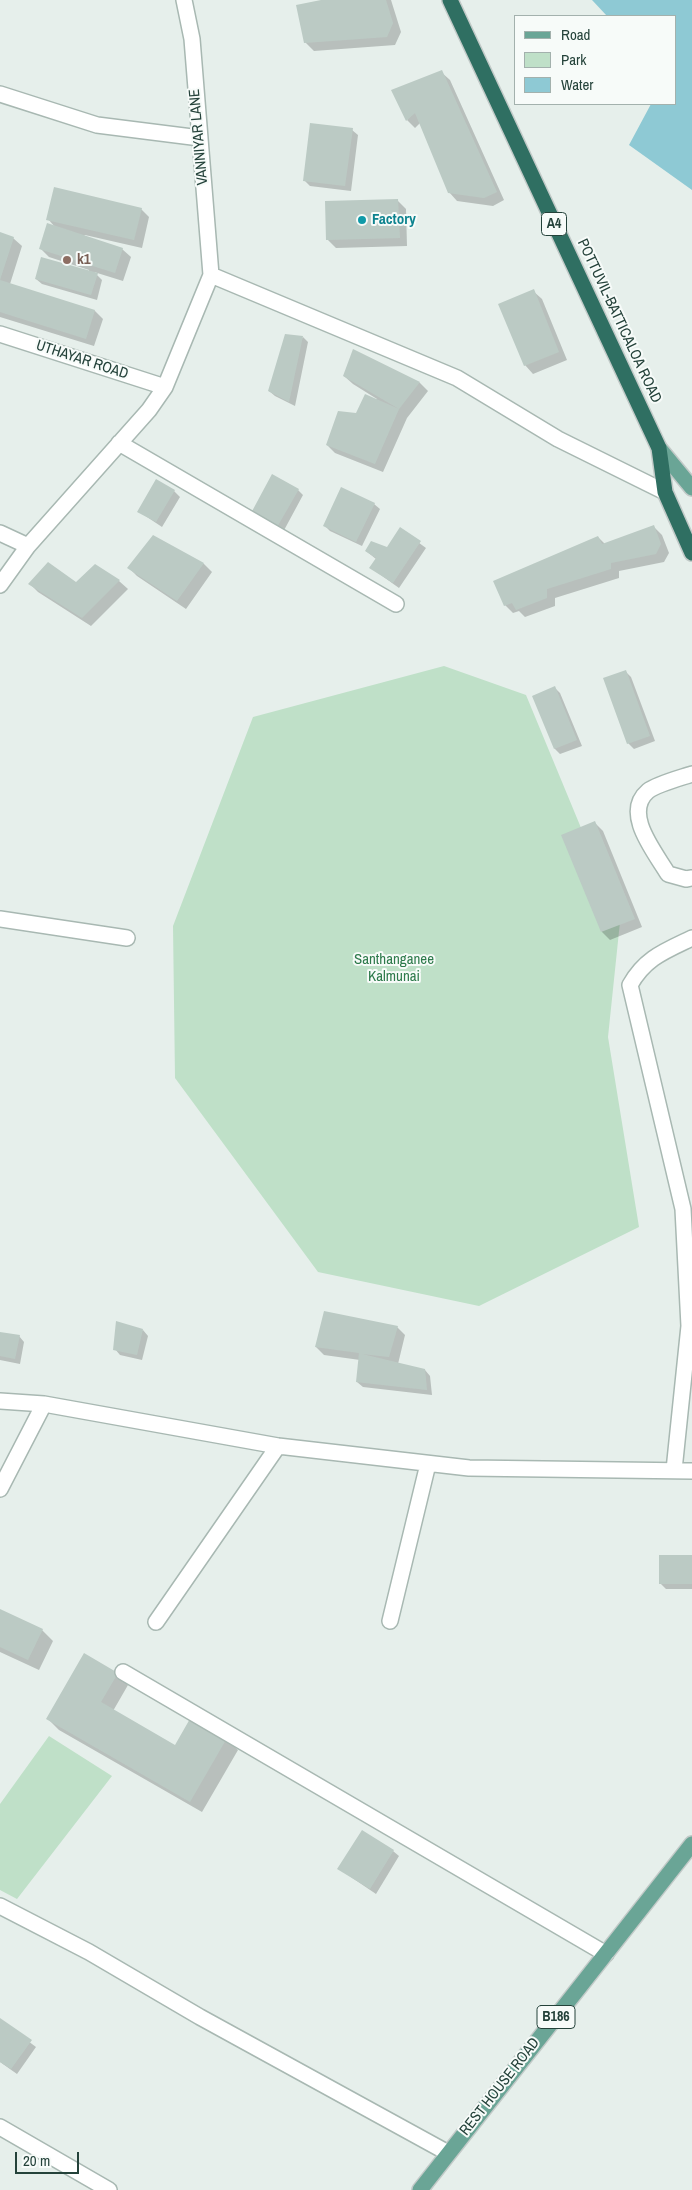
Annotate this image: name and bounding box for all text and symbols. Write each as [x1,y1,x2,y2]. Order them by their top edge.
legend [514,15,677,105]
text: Road [561,24,590,45]
text: Park [561,49,586,70]
text: Water [561,74,593,95]
street label: VANNIYAR LANE [186,88,212,186]
place label: Factory [372,211,416,229]
road number: A4 [542,212,566,235]
marker: Factory [356,214,368,226]
street label: POTTUVIL-BATTICALOA ROAD [573,236,665,406]
place label: k1 [77,251,91,269]
marker: k1 [61,254,73,266]
street label: UTHAYAR ROAD [34,337,130,383]
park label: Santhanganee Kalmunai [354,951,434,986]
road number: B186 [537,2005,575,2028]
street label: REST HOUSE ROAD [456,2035,544,2139]
scale bar [18,2142,81,2174]
text: 20 m [23,2150,50,2171]

